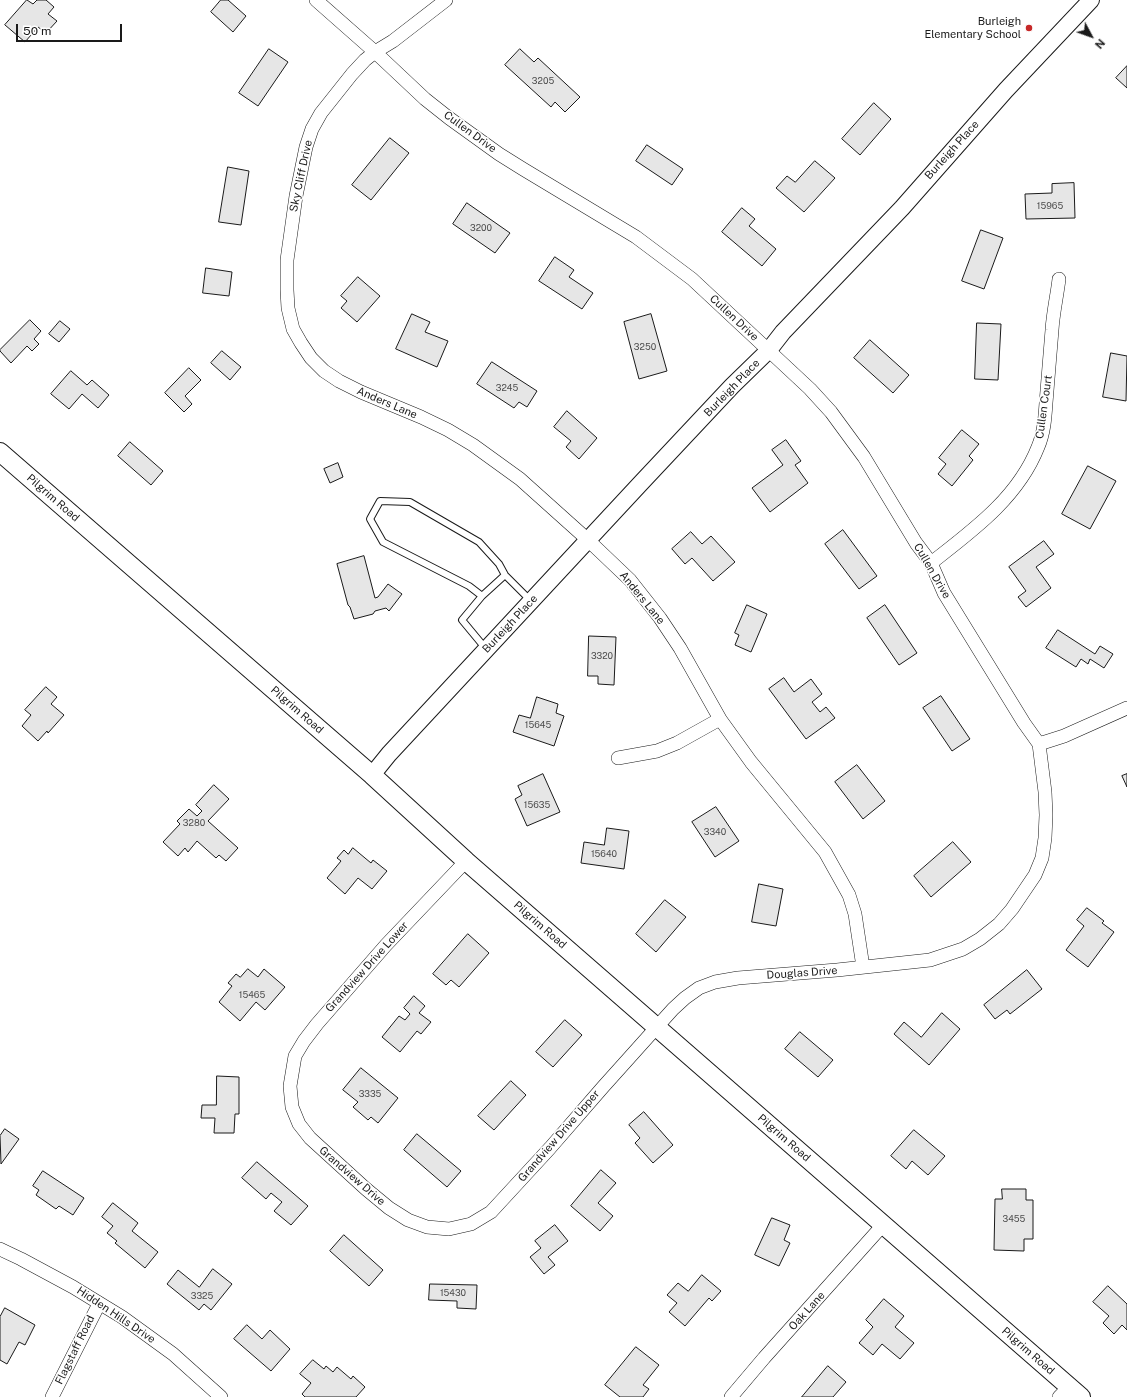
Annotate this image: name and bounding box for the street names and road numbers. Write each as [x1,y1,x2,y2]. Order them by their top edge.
street label: Cullen Drive [441,108,499,156]
street label: Burleigh Place [922,118,982,182]
street label: Sky Cliff Drive [287,139,315,213]
street label: Cullen Drive [707,292,761,344]
street label: Burleigh Place [701,357,763,419]
street label: Cullen Court [1033,374,1055,440]
street label: Anders Lane [355,384,419,422]
street label: Pilgrim Road [24,472,82,524]
street label: Cullen Drive [911,541,953,601]
street label: Anders Lane [617,569,667,627]
street label: Burleigh Place [480,592,540,656]
street label: Pilgrim Road [268,684,326,736]
street label: Pilgrim Road [511,899,569,951]
street label: Grandview Drive Lower [323,919,411,1015]
street label: Douglas Drive [766,964,838,982]
street label: Grandview Drive Upper [516,1087,602,1185]
street label: Pilgrim Road [755,1112,813,1164]
street label: Grandview Drive [316,1144,388,1208]
street label: Hidden Hills Drive [74,1284,158,1346]
street label: Oak Lane [786,1289,828,1333]
street label: Flagstaff Road [53,1313,97,1387]
street label: Pilgrim Road [999,1325,1057,1377]

